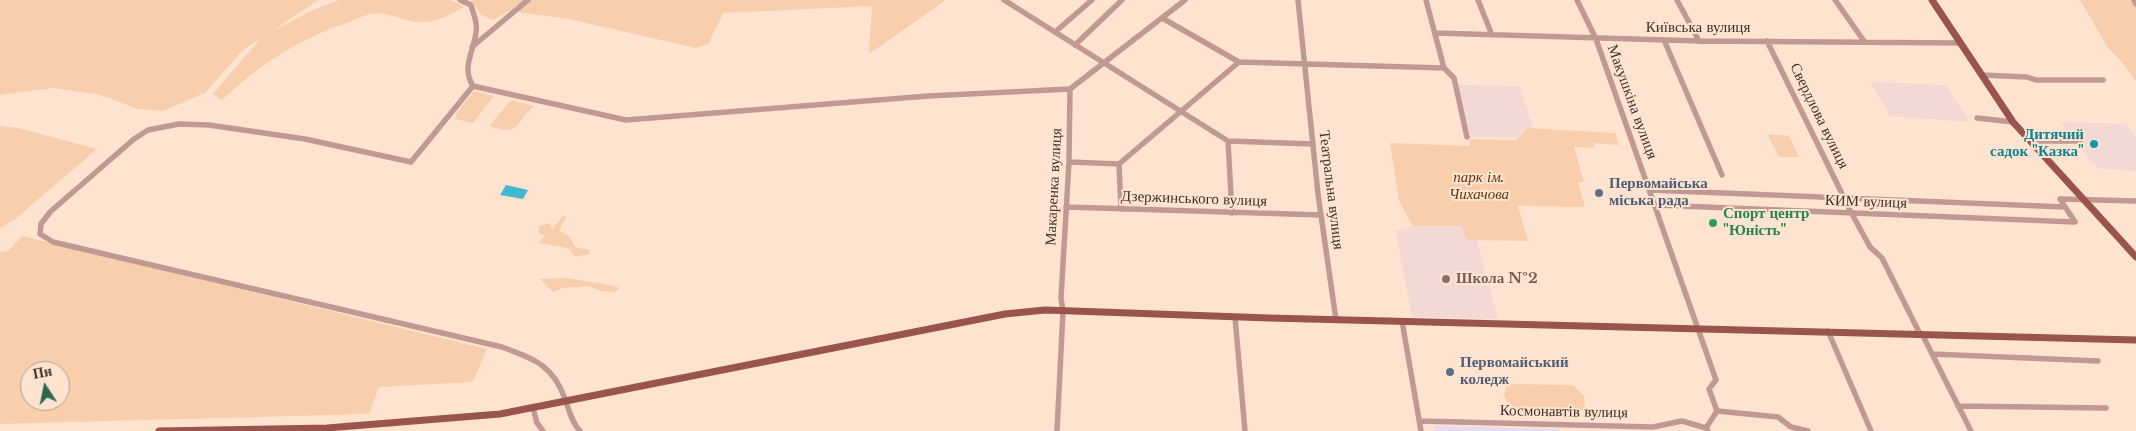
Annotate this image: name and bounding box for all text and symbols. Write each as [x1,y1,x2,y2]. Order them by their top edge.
street label: Київська вулиця [1646,19,1750,37]
street label: Макушкіна вулиця [1603,42,1661,162]
street label: Свердлова вулиця [1786,60,1852,172]
place label: Дитячий садок "Казка" [1990,126,2084,161]
street label: Макаренка вулиця [1042,128,1066,246]
street label: Театральна вулиця [1315,129,1347,251]
marker: Дитячий садок "Казка" [2088,138,2100,150]
park label: парк ім. Чихачова [1449,169,1509,204]
place label: Первомайська міська рада [1609,175,1708,210]
street label: Дзержинського вулиця [1121,187,1267,211]
marker: Первомайська міська рада [1593,187,1605,199]
street label: КИМ вулиця [1825,192,1907,212]
place label: Спорт центр "Юність" [1723,205,1809,240]
marker: Спорт центр "Юність" [1707,217,1719,229]
place label: Школа №2 [1456,270,1538,288]
marker: Школа №2 [1440,273,1452,285]
place label: Первомайський коледж [1460,354,1569,389]
north arrow [20,361,70,411]
text: Пн [31,362,53,383]
marker: Первомайський коледж [1444,366,1456,378]
street label: Космонавтів вулиця [1500,402,1628,422]

